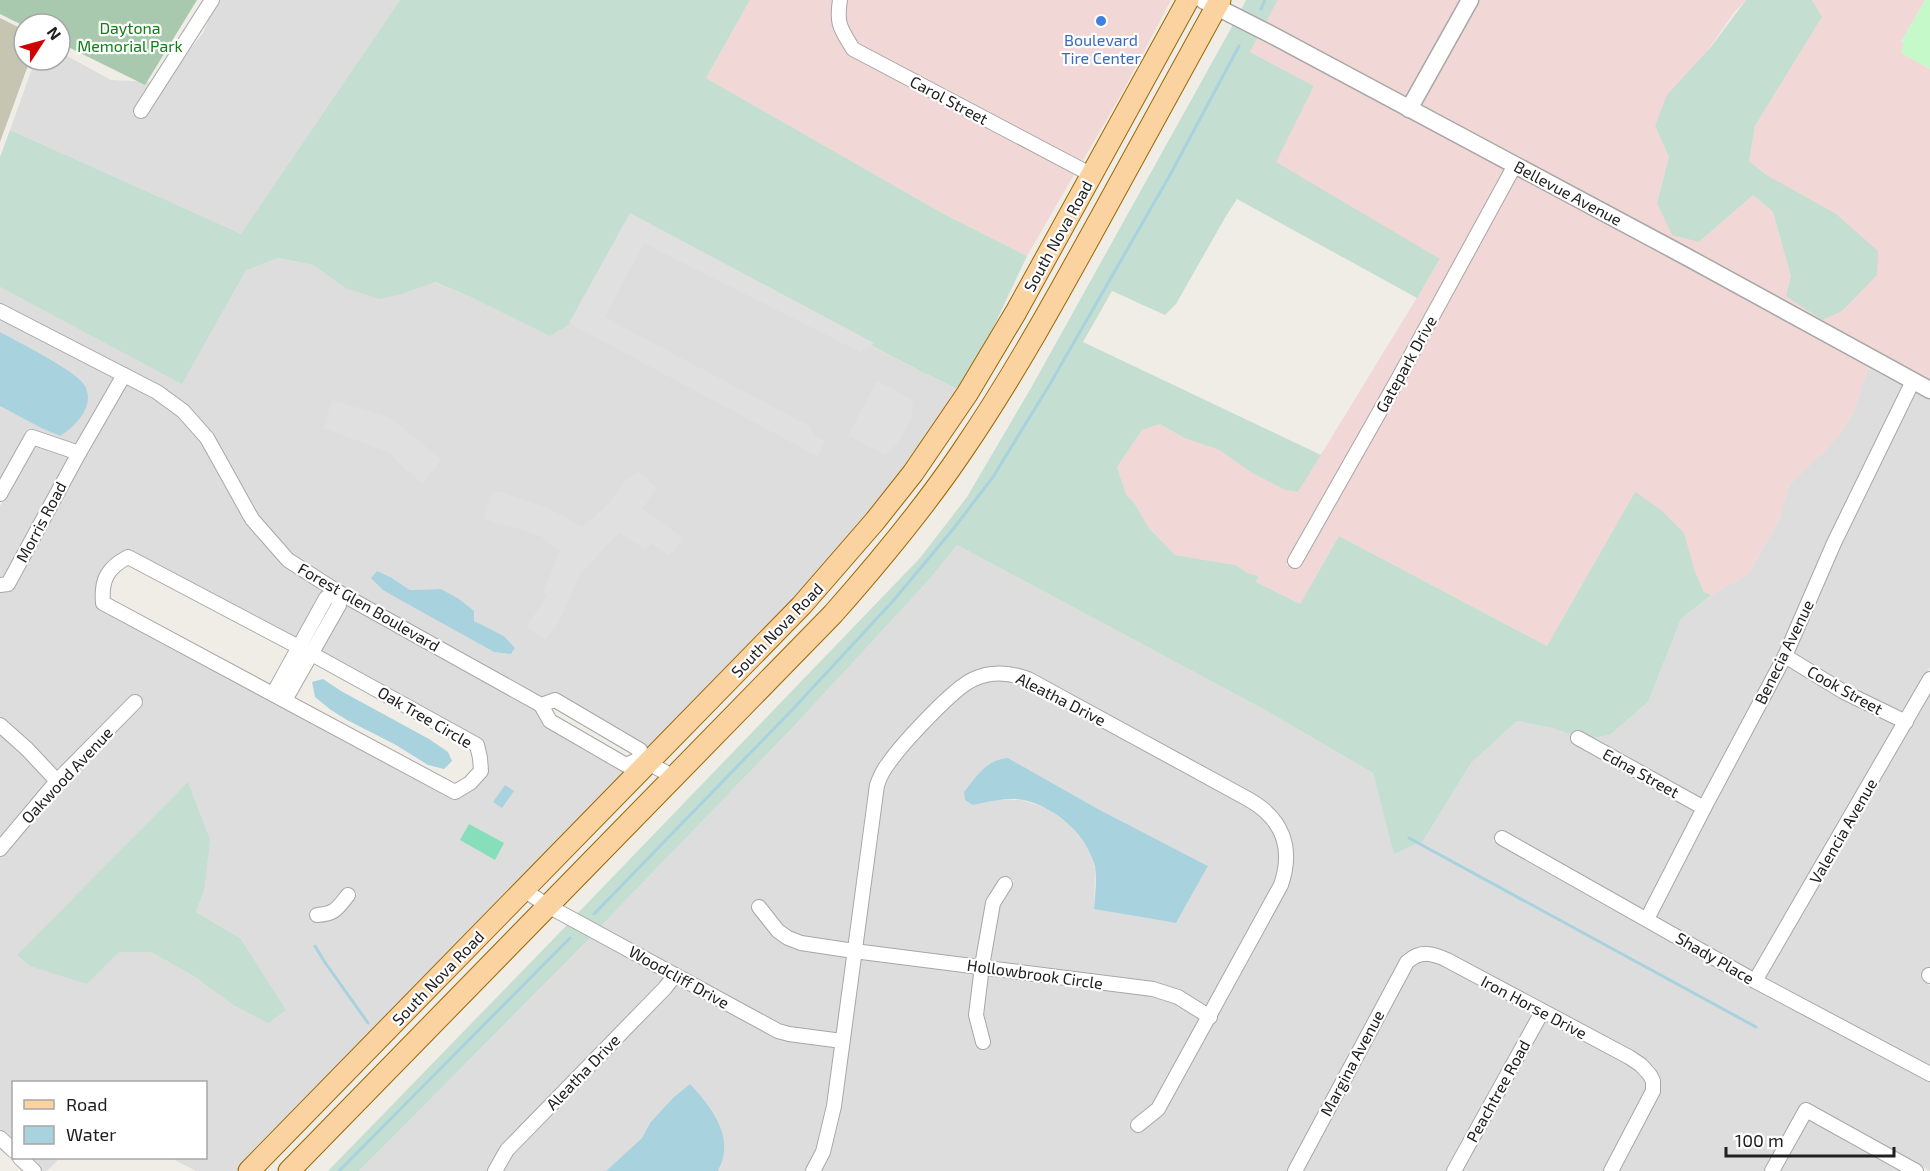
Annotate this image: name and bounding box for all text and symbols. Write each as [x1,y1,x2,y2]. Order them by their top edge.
north arrow [12,12,72,72]
marker: Boulevard Tire Center [1094,14,1108,28]
park label: Daytona Memorial Park [77,18,183,55]
text: N [43,23,66,43]
place label: Boulevard Tire Center [1061,30,1141,67]
street label: Carol Street [907,71,991,128]
street label: Bellevue Avenue [1511,156,1625,229]
street label: South Nova Road [1019,177,1096,295]
street label: Gatepark Drive [1371,312,1440,415]
street label: Morris Road [11,478,70,565]
street label: Forest Glen Boulevard [295,558,443,655]
street label: South Nova Road [727,578,827,681]
street label: Benecia Avenue [1750,596,1817,707]
street label: Cook Street [1804,661,1886,718]
street label: Aleatha Drive [1013,668,1109,729]
street label: Oak Tree Circle [375,682,476,751]
street label: Oakwood Avenue [17,723,116,827]
street label: Edna Street [1600,744,1683,801]
street label: Valencia Avenue [1805,775,1880,887]
street label: South Nova Road [388,926,488,1029]
street label: Shady Place [1673,928,1758,988]
street label: Woodcliff Drive [626,941,733,1012]
street label: Hollowbrook Circle [966,955,1104,992]
street label: Iron Horse Drive [1478,971,1590,1042]
street label: Margina Avenue [1316,1007,1387,1119]
street label: Aleatha Drive [542,1030,623,1113]
street label: Peachtree Road [1462,1036,1533,1145]
legend [12,1081,207,1159]
text: Road [66,1093,107,1115]
scale bar [1726,1120,1894,1158]
text: Water [66,1123,116,1145]
text: 100 m [1735,1129,1784,1151]

